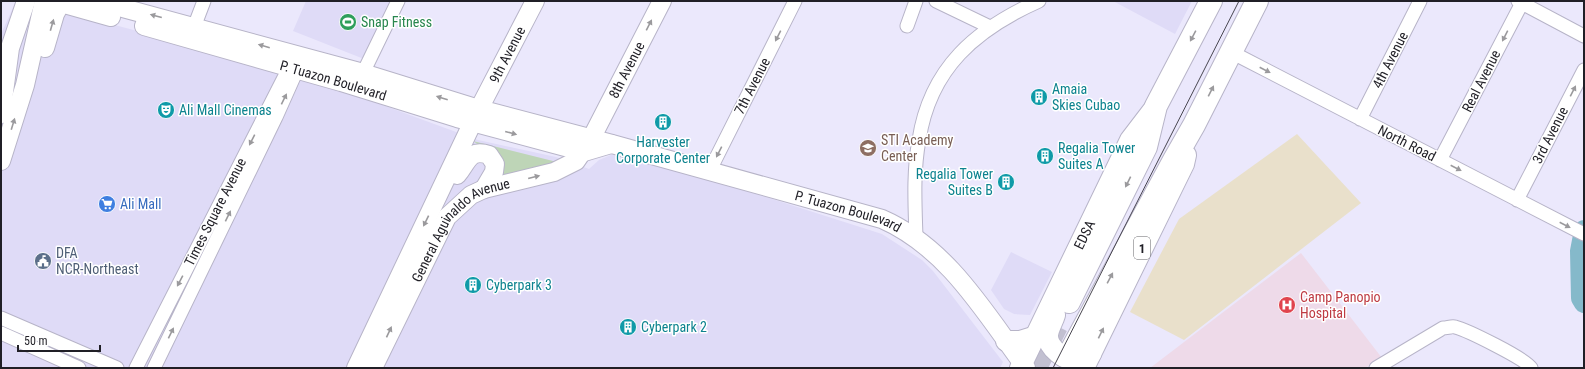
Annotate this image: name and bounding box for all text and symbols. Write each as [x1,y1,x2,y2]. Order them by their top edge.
sports icon: Snap Fitness [338,12,358,32]
one-way arrow [150,13,162,19]
place label: Snap Fitness [361,14,432,30]
one-way arrow [49,18,55,30]
one-way arrow [646,20,653,31]
street label: 9th Avenue [486,23,529,86]
street label: 4th Avenue [1369,29,1411,91]
one-way arrow [774,30,781,42]
one-way arrow [1190,30,1196,41]
one-way arrow [1501,30,1508,41]
street label: 8th Avenue [605,39,648,101]
one-way arrow [257,43,269,49]
street label: Real Avenue [1459,47,1504,115]
street label: 7th Avenue [731,55,773,117]
street label: P. Tuazon Boulevard [278,57,389,104]
one-way arrow [1259,67,1271,74]
place label: Amaia Skies Cubao [1052,81,1120,113]
one-way arrow [1208,85,1215,96]
one-way arrow [1570,85,1577,96]
building icon: Amaia Skies Cubao [1029,87,1049,107]
one-way arrow [281,93,287,105]
one-way arrow [436,95,448,101]
theatre icon: Ali Mall Cinemas [156,100,176,120]
place label: Ali Mall Cinemas [179,102,272,118]
street label: 3rd Avenue [1529,104,1571,166]
building icon: Harvester Corporate Center [653,112,673,132]
one-way arrow [10,117,16,129]
street label: North Road [1376,122,1438,164]
one-way arrow [505,130,517,136]
place label: STI Academy Center [881,132,954,164]
one-way arrow [249,134,255,146]
place label: Harvester Corporate Center [616,134,710,166]
school or university icon: STI Academy Center [858,138,878,158]
place label: Regalia Tower Suites A [1058,140,1135,172]
one-way arrow [716,146,722,158]
building icon: Regalia Tower Suites A [1035,146,1055,166]
street label: Times Square Avenue [181,155,249,269]
one-way arrow [1450,165,1461,171]
place label: Regalia Tower Suites B [916,166,993,198]
building icon: Regalia Tower Suites B [996,172,1016,192]
one-way arrow [528,174,540,180]
street label: General Aguinaldo Avenue [408,175,512,285]
one-way arrow [1125,176,1131,188]
street label: P. Tuazon Boulevard [793,187,904,235]
supermarket icon: Ali Mall [97,194,117,214]
place label: Ali Mall [120,196,161,212]
one-way arrow [225,211,231,222]
one-way arrow [423,215,429,227]
street label: EDSA [1071,218,1098,252]
one-way arrow [1560,221,1571,228]
road number: 1 [1134,237,1150,259]
place label: DFA NCR-Northeast [56,245,139,277]
public building icon: DFA NCR-Northeast [33,251,53,271]
one-way arrow [1107,272,1114,283]
one-way arrow [176,275,183,286]
building icon: Cyberpark 3 [463,275,483,295]
place label: Cyberpark 3 [486,277,552,293]
place label: Camp Panopio Hospital [1300,289,1381,321]
hospital icon: Camp Panopio Hospital [1277,295,1297,315]
building icon: Cyberpark 2 [618,317,638,337]
place label: Cyberpark 2 [641,319,707,335]
scale bar [18,327,100,353]
one-way arrow [168,327,174,339]
one-way arrow [386,327,392,338]
one-way arrow [1098,327,1104,339]
text: 50 m [24,334,48,348]

